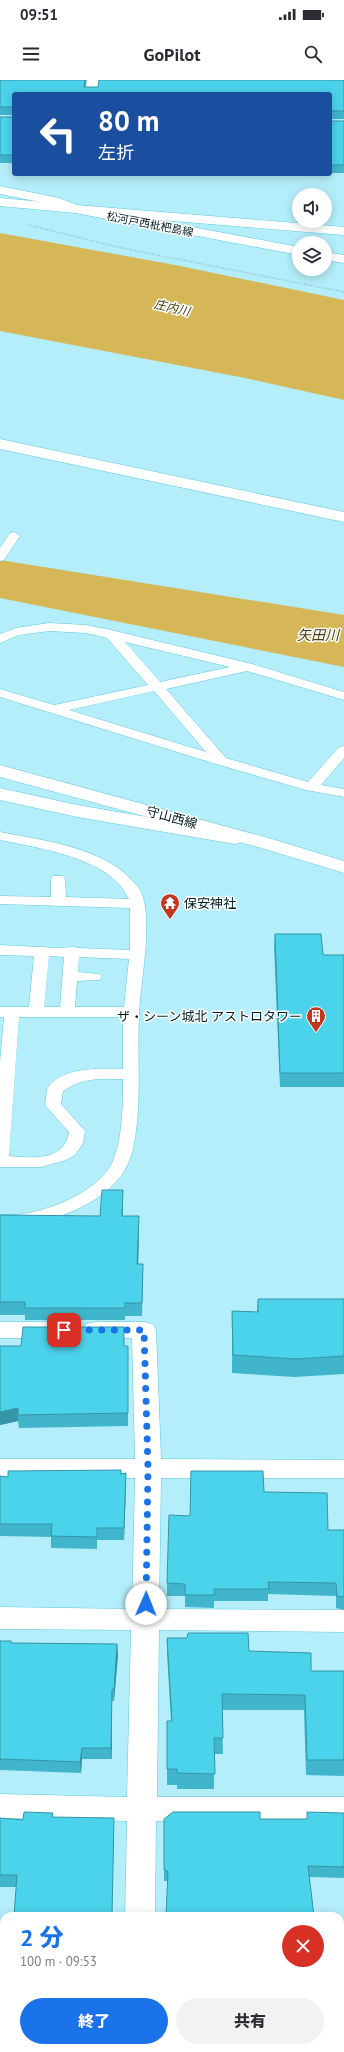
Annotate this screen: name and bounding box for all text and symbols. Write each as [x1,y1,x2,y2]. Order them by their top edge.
text: 09:51 [20,5,58,24]
icon: menu [20,43,42,65]
text: GoPilot [143,43,201,66]
icon: search [302,43,324,65]
text: 80 m [98,102,159,139]
icon: left [32,108,84,160]
text: 左折 [98,141,134,164]
map controls [292,188,332,276]
button: sound [292,188,332,228]
street label: 松河戸西枇杷島線 [105,209,195,239]
button: layers [292,236,332,276]
water label: 庄内川 [153,296,193,319]
water label: 矢田川 [297,626,341,644]
street label: 守山西線 [145,803,199,832]
temple icon: 保安神社 [159,892,181,920]
place label: 保安神社 [184,895,236,912]
building icon: ザ・シーン城北 アストロタワー [305,1005,327,1033]
place label: ザ・シーン城北 アストロタワー [117,1008,302,1025]
pin [47,1313,81,1347]
icon: arrive [53,1319,75,1341]
position arrow [125,1583,167,1625]
text: 2 分 [20,1922,64,1953]
button: close [282,1925,324,1967]
text: 100 m · 09:53 [20,1953,97,1970]
button: 終了 [20,1998,168,2044]
button: 共有 [176,1998,324,2044]

